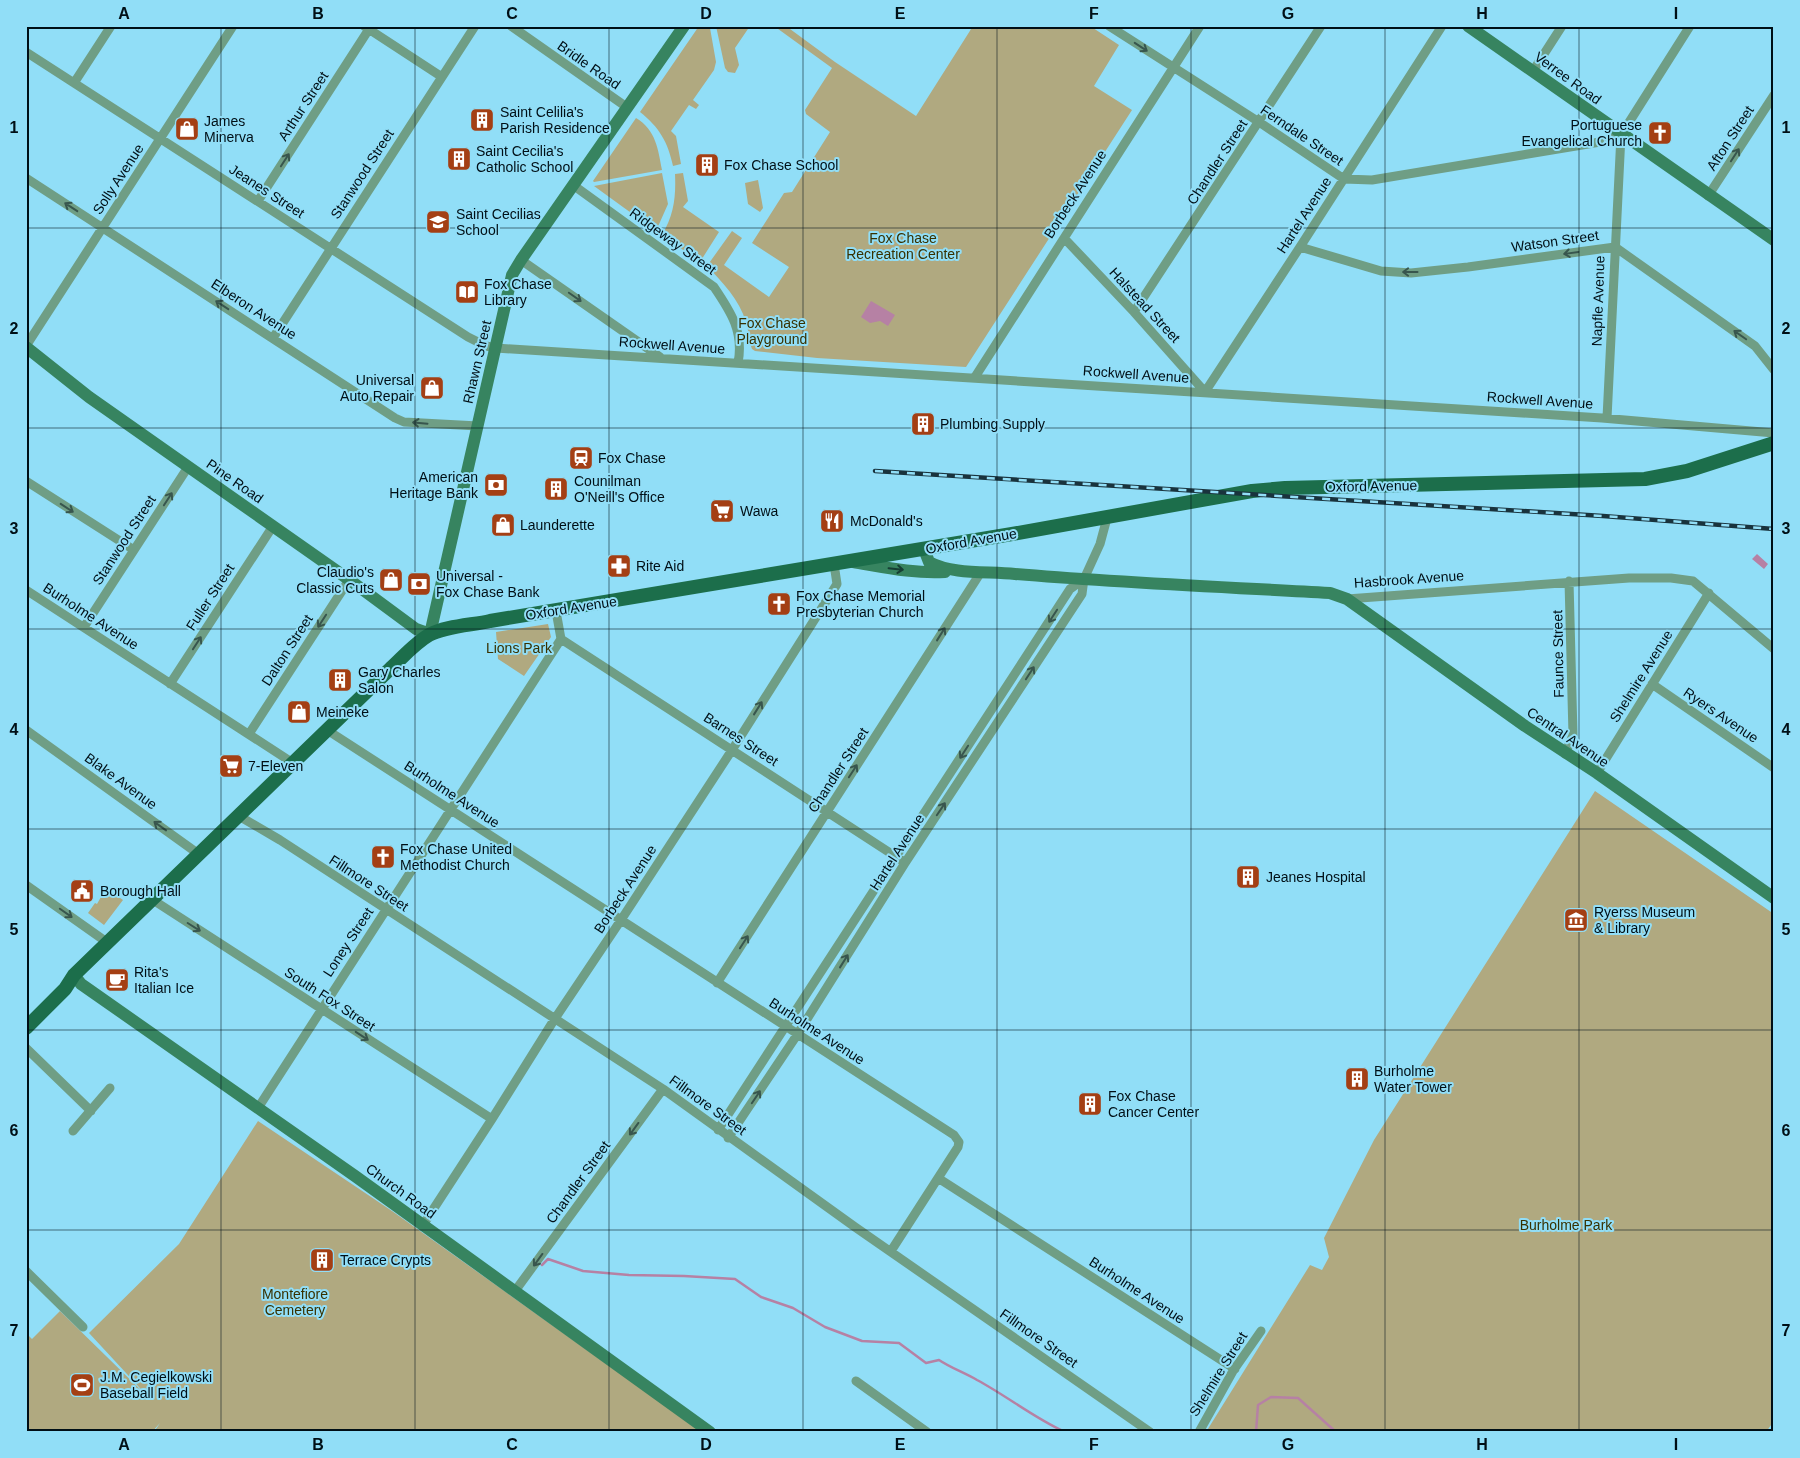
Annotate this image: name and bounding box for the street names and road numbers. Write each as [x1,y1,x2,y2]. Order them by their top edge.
street label: Bridle Road [554,37,624,93]
street label: Verree Road [1531,48,1605,108]
street label: Arthur Street [275,68,331,144]
street label: Ferndale Street [1258,101,1347,169]
street label: Afton Street [1703,103,1757,173]
street label: Chandler Street [1184,116,1250,207]
street label: Stanwood Street [327,126,397,222]
street label: Solly Avenue [89,141,147,217]
street label: Borbeck Avenue [1041,147,1110,241]
street label: Jeanes Street [226,161,308,221]
street label: Hartel Avenue [1273,174,1335,256]
street label: Ridgeway Street [627,204,719,278]
street label: Watson Street [1510,227,1600,255]
street label: Napfle Avenue [1588,255,1608,347]
street label: Halstead Street [1106,264,1184,346]
street label: Elberon Avenue [208,275,300,343]
street label: Rhawn Street [460,319,494,405]
street label: Rockwell Avenue [618,333,726,357]
street label: Rockwell Avenue [1082,362,1190,386]
street label: Rockwell Avenue [1486,388,1594,412]
street label: Pine Road [204,456,266,506]
street label: Oxford Avenue [1325,477,1418,495]
street label: Stanwood Street [89,492,159,588]
street label: Oxford Avenue [924,525,1018,557]
street label: Fuller Street [183,561,238,633]
street label: Hasbrook Avenue [1353,567,1465,591]
street label: Burholme Avenue [40,579,142,653]
street label: Oxford Avenue [524,593,618,623]
street label: Faunce Street [1549,610,1567,698]
street label: Dalton Street [258,611,316,689]
street label: Shelmire Avenue [1606,627,1676,725]
street label: Ryers Avenue [1681,684,1762,746]
street label: Central Avenue [1524,704,1612,770]
street label: Barnes Street [701,709,781,769]
street label: Chandler Street [805,724,871,815]
street label: Blake Avenue [82,749,160,813]
street label: Burholme Avenue [401,757,503,831]
street label: Hartel Avenue [866,811,928,893]
street label: Borbeck Avenue [591,842,660,936]
street label: Fillmore Street [326,852,412,915]
street label: Loney Street [320,904,376,980]
street label: South Fox Street [282,964,378,1034]
street label: Burholme Avenue [766,994,868,1068]
street label: Fillmore Street [666,1072,750,1138]
street label: Chandler Street [543,1138,613,1226]
street label: Church Road [363,1160,439,1222]
street label: Burholme Avenue [1086,1253,1188,1327]
street label: Fillmore Street [997,1305,1081,1371]
street label: Shelmire Street [1186,1329,1250,1419]

